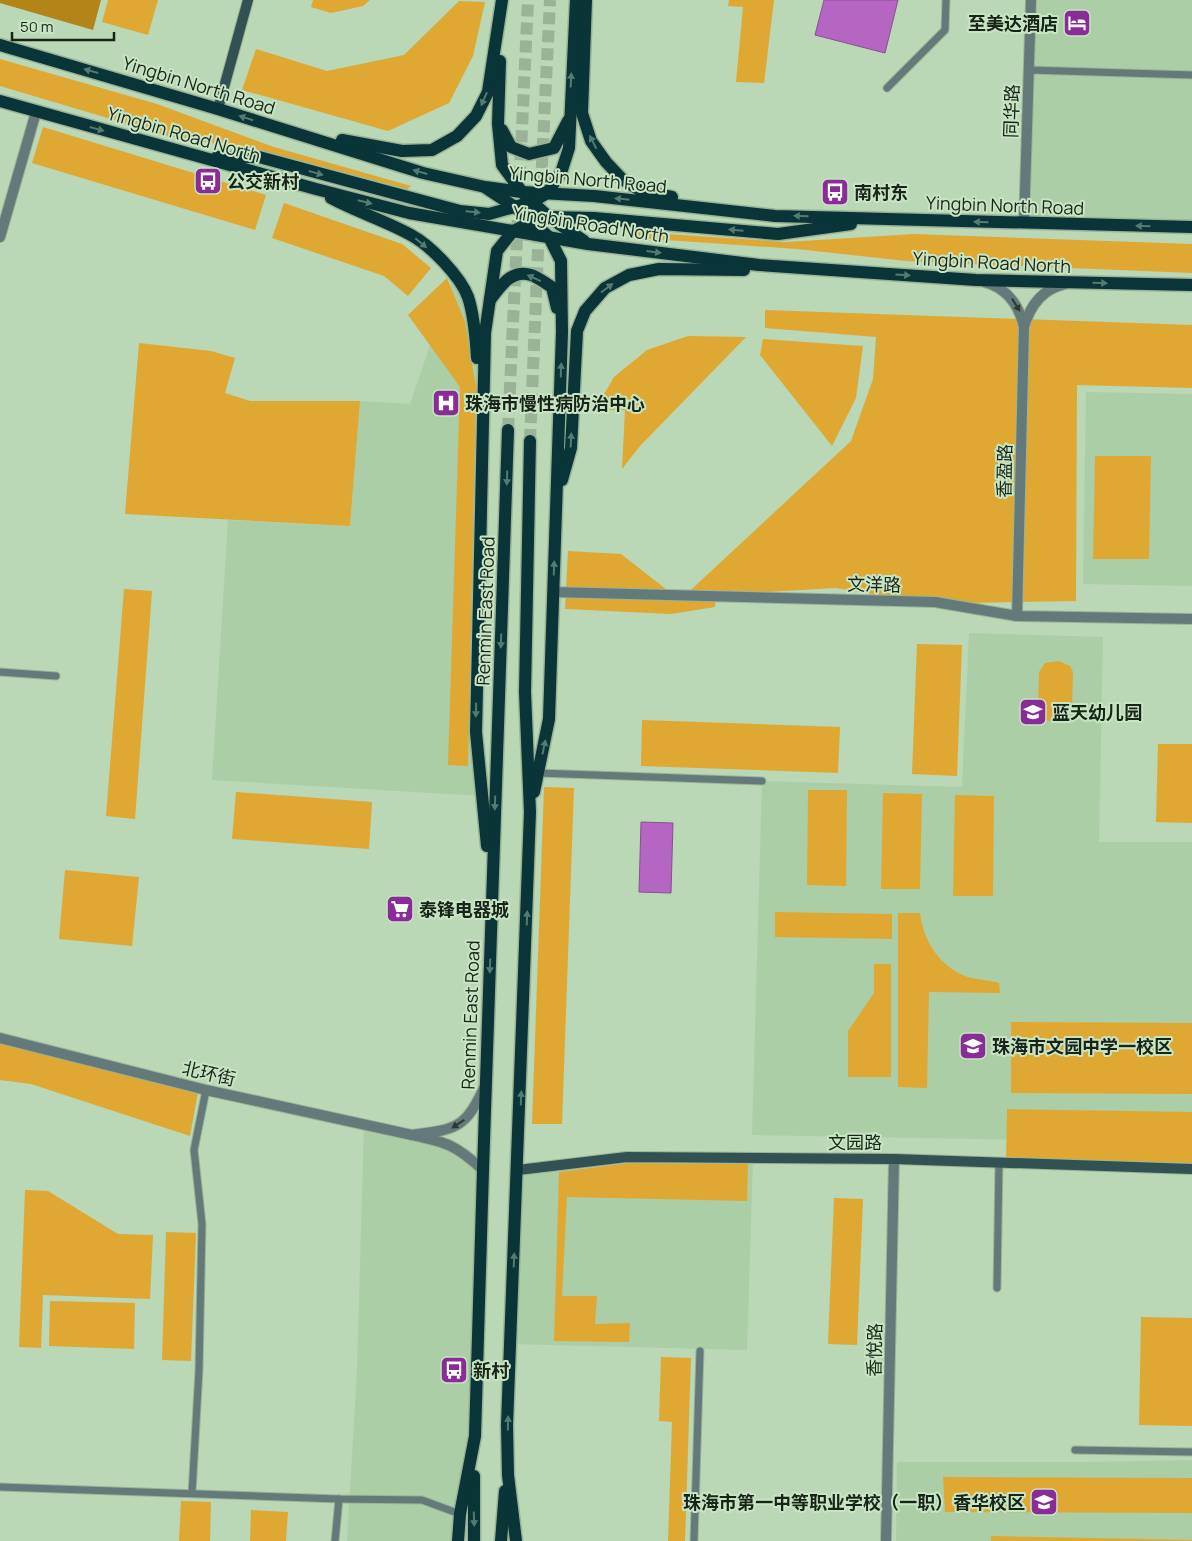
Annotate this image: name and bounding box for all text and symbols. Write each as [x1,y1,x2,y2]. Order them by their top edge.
hotel icon: 至美达酒店 [1062,8,1092,38]
scale bar [12,10,115,42]
place label: 至美达酒店 [968,11,1058,35]
text: 50 m [20,16,54,37]
street label: Yingbin North Road [120,50,278,120]
one-way arrow [83,67,98,75]
one-way arrow [568,72,576,88]
street label: 同华路 [998,84,1024,138]
one-way arrow [480,92,488,106]
street label: Yingbin Road North [105,101,263,167]
one-way arrow [239,113,254,121]
one-way arrow [90,125,105,133]
one-way arrow [589,135,597,149]
street label: Yingbin North Road [508,160,668,198]
bus stop icon: 公交新村 [193,166,223,196]
one-way arrow [413,167,428,175]
place label: 公交新村 [227,169,299,193]
one-way arrow [308,169,324,177]
bus stop icon: 南村东 [820,177,850,207]
place label: 南村东 [854,180,908,204]
street label: Yingbin North Road [925,190,1085,220]
one-way arrow [614,195,630,203]
one-way arrow [357,198,372,206]
street label: Yingbin Road North [511,200,671,248]
one-way arrow [466,208,482,216]
one-way arrow [793,212,809,220]
one-way arrow [973,217,989,225]
one-way arrow [1135,222,1151,230]
one-way arrow [728,226,744,234]
one-way arrow [415,237,428,248]
street label: Yingbin Road North [912,246,1072,278]
one-way arrow [646,248,662,256]
one-way arrow [895,271,911,279]
one-way arrow [527,273,542,282]
one-way arrow [1093,280,1109,288]
one-way arrow [600,283,613,294]
one-way arrow [1011,298,1020,311]
one-way arrow [557,362,565,378]
hospital icon: 珠海市慢性病防治中心 [431,388,461,418]
place label: 珠海市慢性病防治中心 [465,391,645,415]
one-way arrow [567,432,575,448]
street label: 香盈路 [992,444,1016,498]
one-way arrow [502,471,510,487]
street label: Renmin East Road [470,536,500,686]
one-way arrow [550,559,558,575]
street label: 文洋路 [847,572,901,596]
one-way arrow [497,633,505,649]
school or university icon: 蓝天幼儿园 [1018,697,1048,727]
place label: 蓝天幼儿园 [1052,700,1142,724]
one-way arrow [472,702,480,718]
one-way arrow [540,740,548,755]
one-way arrow [491,795,499,811]
supermarket icon: 泰锋电器城 [385,894,415,924]
place label: 泰锋电器城 [419,897,509,921]
one-way arrow [523,910,531,926]
street label: Renmin East Road [455,940,485,1090]
one-way arrow [485,958,493,974]
school or university icon: 珠海市文园中学一校区 [958,1031,988,1061]
place label: 珠海市文园中学一校区 [992,1034,1172,1058]
street label: 北环街 [180,1055,238,1091]
one-way arrow [517,1090,525,1106]
one-way arrow [452,1119,465,1129]
street label: 文园路 [828,1130,882,1154]
one-way arrow [511,1252,519,1268]
street label: 香悅路 [862,1323,886,1377]
bus stop icon: 新村 [439,1355,469,1385]
place label: 新村 [473,1358,509,1382]
one-way arrow [504,1414,512,1430]
school or university icon: 珠海市第一中等职业学校（一职）香华校区 [1029,1487,1059,1517]
place label: 珠海市第一中等职业学校（一职）香华校区 [683,1490,1025,1514]
one-way arrow [470,1512,478,1528]

